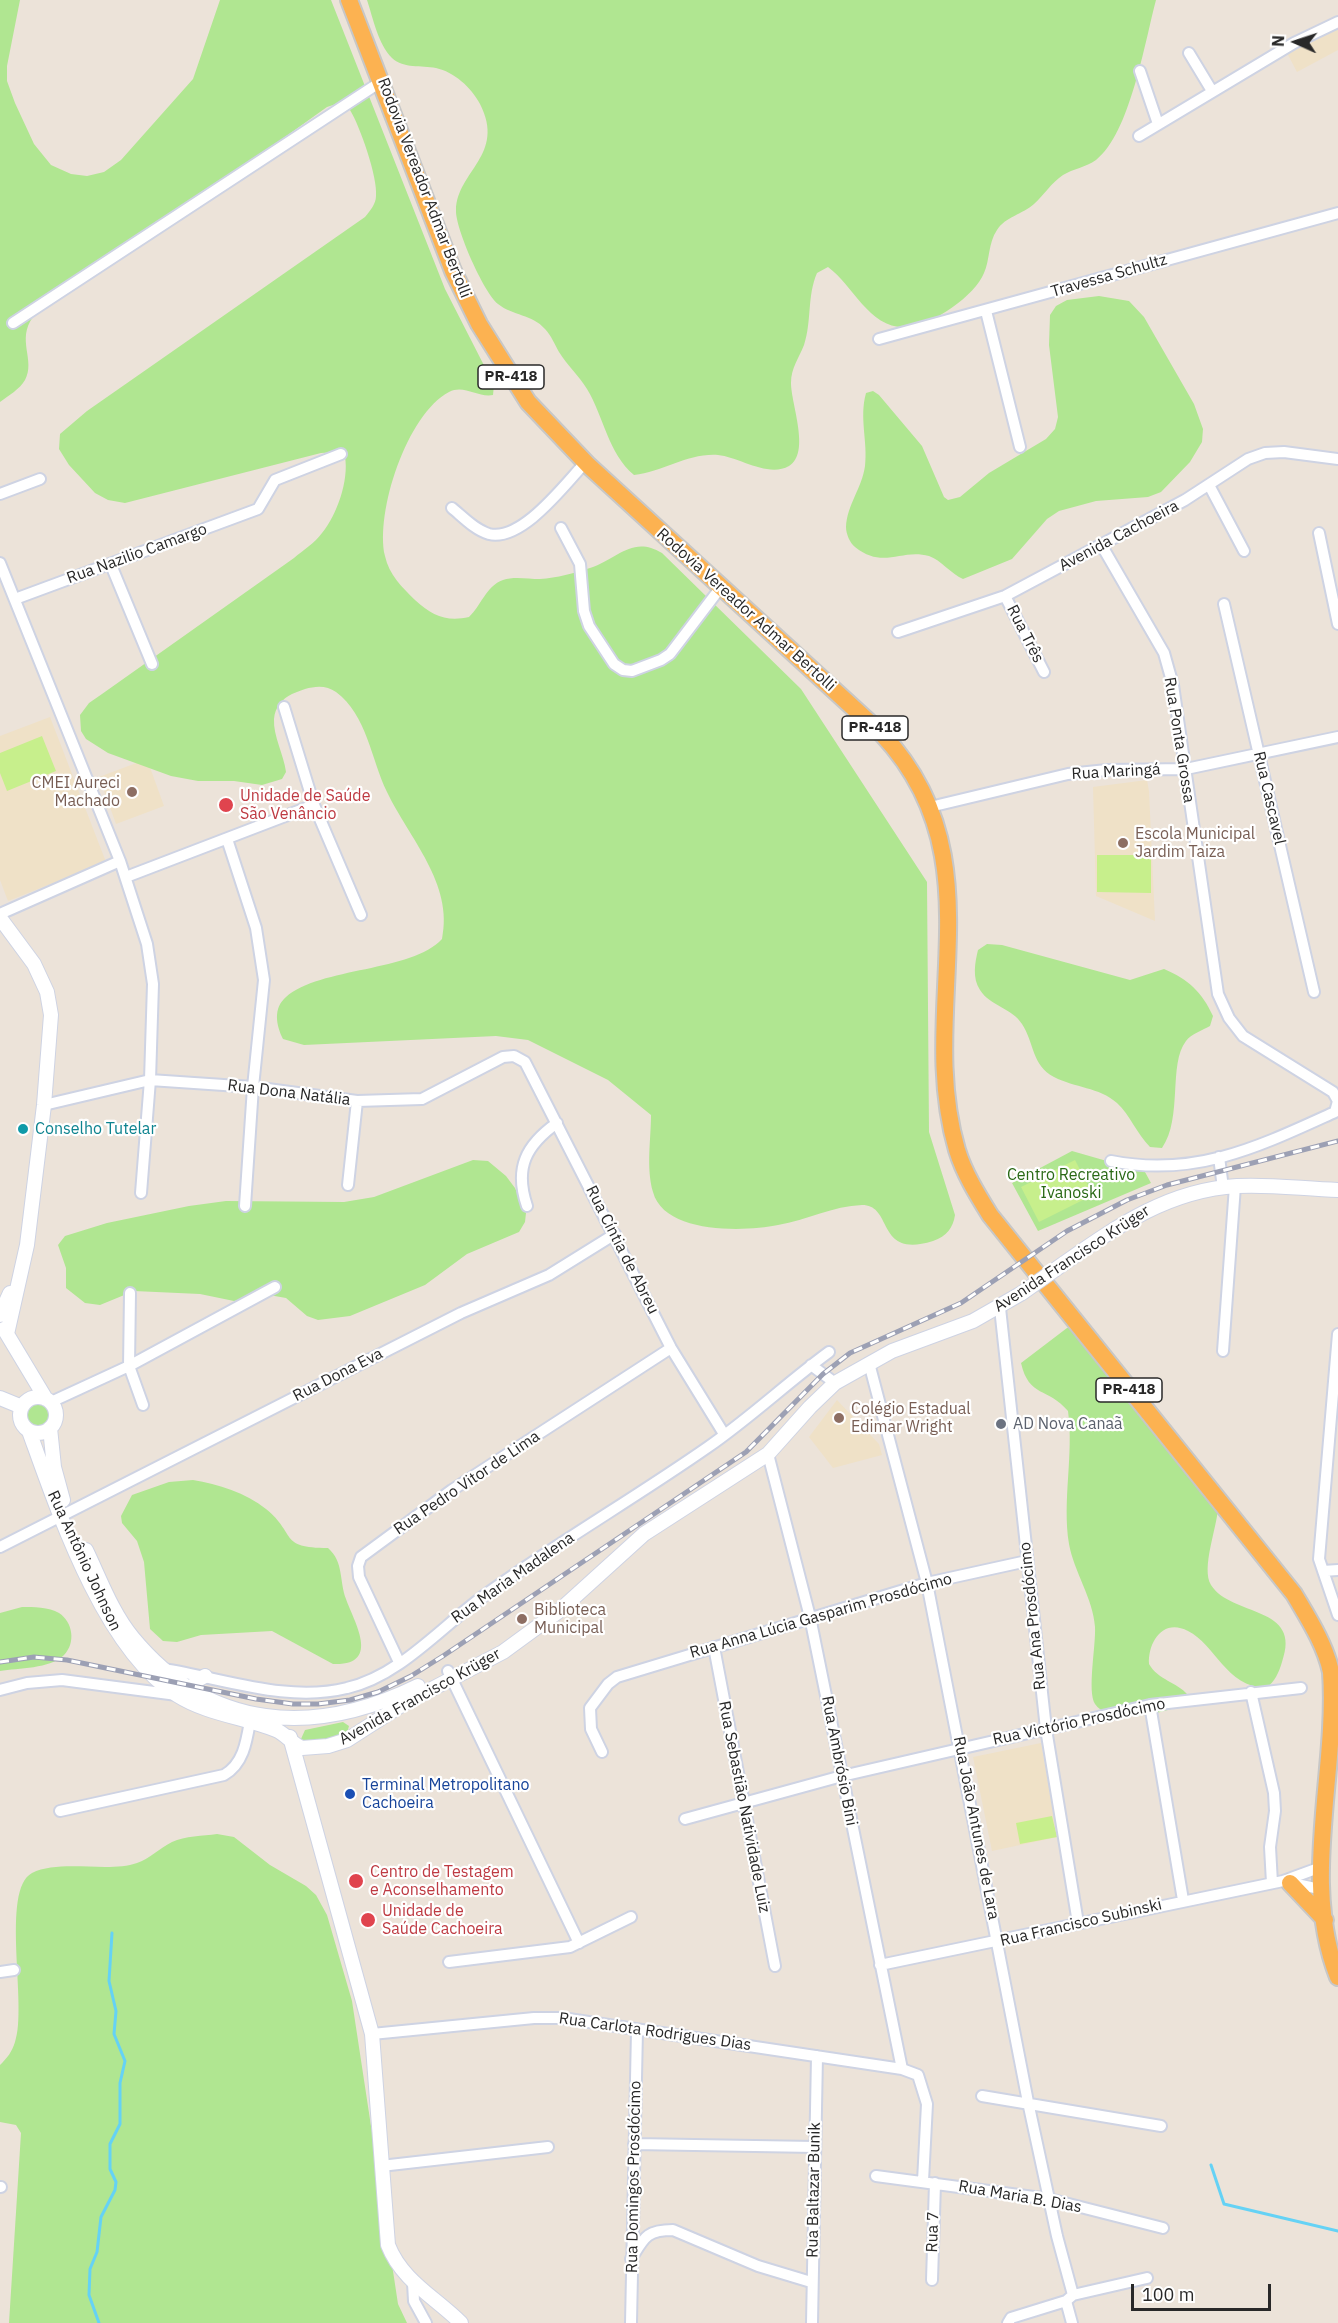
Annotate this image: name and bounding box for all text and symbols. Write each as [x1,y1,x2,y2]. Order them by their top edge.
north arrow [1266,12,1326,72]
text: N [1268,35,1288,47]
street label: Rodovia Vereador Admar Bertolli [373,75,475,301]
street label: Travessa Schultz [1049,250,1169,302]
road number: PR-418 [478,365,544,389]
street label: Avenida Cachoeira [1056,496,1182,576]
street label: Rua Nazilio Camargo [64,520,210,588]
street label: Rodovia Vereador Admar Bertolli [653,524,839,696]
street label: Rua Três [1002,602,1048,666]
street label: Rua Ponta Grossa [1160,676,1198,804]
road number: PR-418 [842,716,908,740]
street label: Rua Cascavel [1249,749,1289,847]
street label: Rua Maringá [1071,760,1161,784]
place label: CMEI Aureci Machado [32,773,120,811]
marker: CMEI Aureci Machado [125,785,139,799]
place label: Unidade de Saúde São Venâncio [240,786,370,824]
marker: Unidade de Saúde São Venâncio [217,796,235,814]
place label: Escola Municipal Jardim Taiza [1135,824,1255,862]
marker: Escola Municipal Jardim Taiza [1116,836,1130,850]
street label: Rua Dona Natália [226,1076,352,1110]
place label: Conselho Tutelar [35,1119,156,1139]
marker: Conselho Tutelar [16,1122,30,1136]
park label: Centro Recreativo Ivanoski [1007,1165,1135,1203]
street label: Rua Cíntia de Abreu [581,1183,663,1317]
street label: Avenida Francisco Krüger [991,1201,1153,1317]
street label: Rua Dona Eva [290,1344,386,1406]
road number: PR-418 [1096,1378,1162,1402]
place label: Colégio Estadual Edimar Wright [851,1399,971,1437]
marker: Colégio Estadual Edimar Wright [832,1411,846,1425]
place label: AD Nova Canaã [1013,1414,1123,1434]
marker: AD Nova Canaã [994,1417,1008,1431]
street label: Rua Pedro Vitor de Lima [390,1427,544,1539]
street label: Rua Antônio Johnson [43,1488,125,1634]
street label: Rua Maria Madalena [448,1528,578,1628]
street label: Rua Ana Prosdócimo [1016,1541,1050,1691]
street label: Rua Anna Lúcia Gasparim Prosdócimo [688,1569,954,1663]
place label: Biblioteca Municipal [534,1600,606,1638]
marker: Biblioteca Municipal [515,1612,529,1626]
street label: Avenida Francisco Krüger [336,1645,504,1749]
street label: Rua Ambrósio Bini [817,1694,861,1828]
street label: Rua Victório Prosdócimo [991,1694,1167,1750]
street label: Rua Sebastião Natividade Luiz [714,1699,774,1915]
street label: Rua João Antunes de Lara [949,1735,1003,1921]
place label: Terminal Metropolitano Cachoeira [362,1775,529,1813]
marker: Terminal Metropolitano Cachoeira [343,1787,357,1801]
place label: Centro de Testagem e Aconselhamento [370,1862,514,1900]
marker: Centro de Testagem e Aconselhamento [347,1872,365,1890]
street label: Rua Francisco Subinski [998,1895,1164,1951]
place label: Unidade de Saúde Cachoeira [382,1901,502,1939]
marker: Unidade de Saúde Cachoeira [359,1911,377,1929]
street label: Rua Carlota Rodrigues Dias [557,2009,753,2055]
street label: Rua Domingos Prosdócimo [623,2081,645,2273]
street label: Rua Baltazar Bunik [803,2122,825,2258]
street label: Rua Maria B. Dias [957,2177,1083,2217]
street label: Rua 7 [923,2211,943,2253]
scale bar [1134,2272,1274,2310]
text: 100 m [1142,2283,1194,2306]

